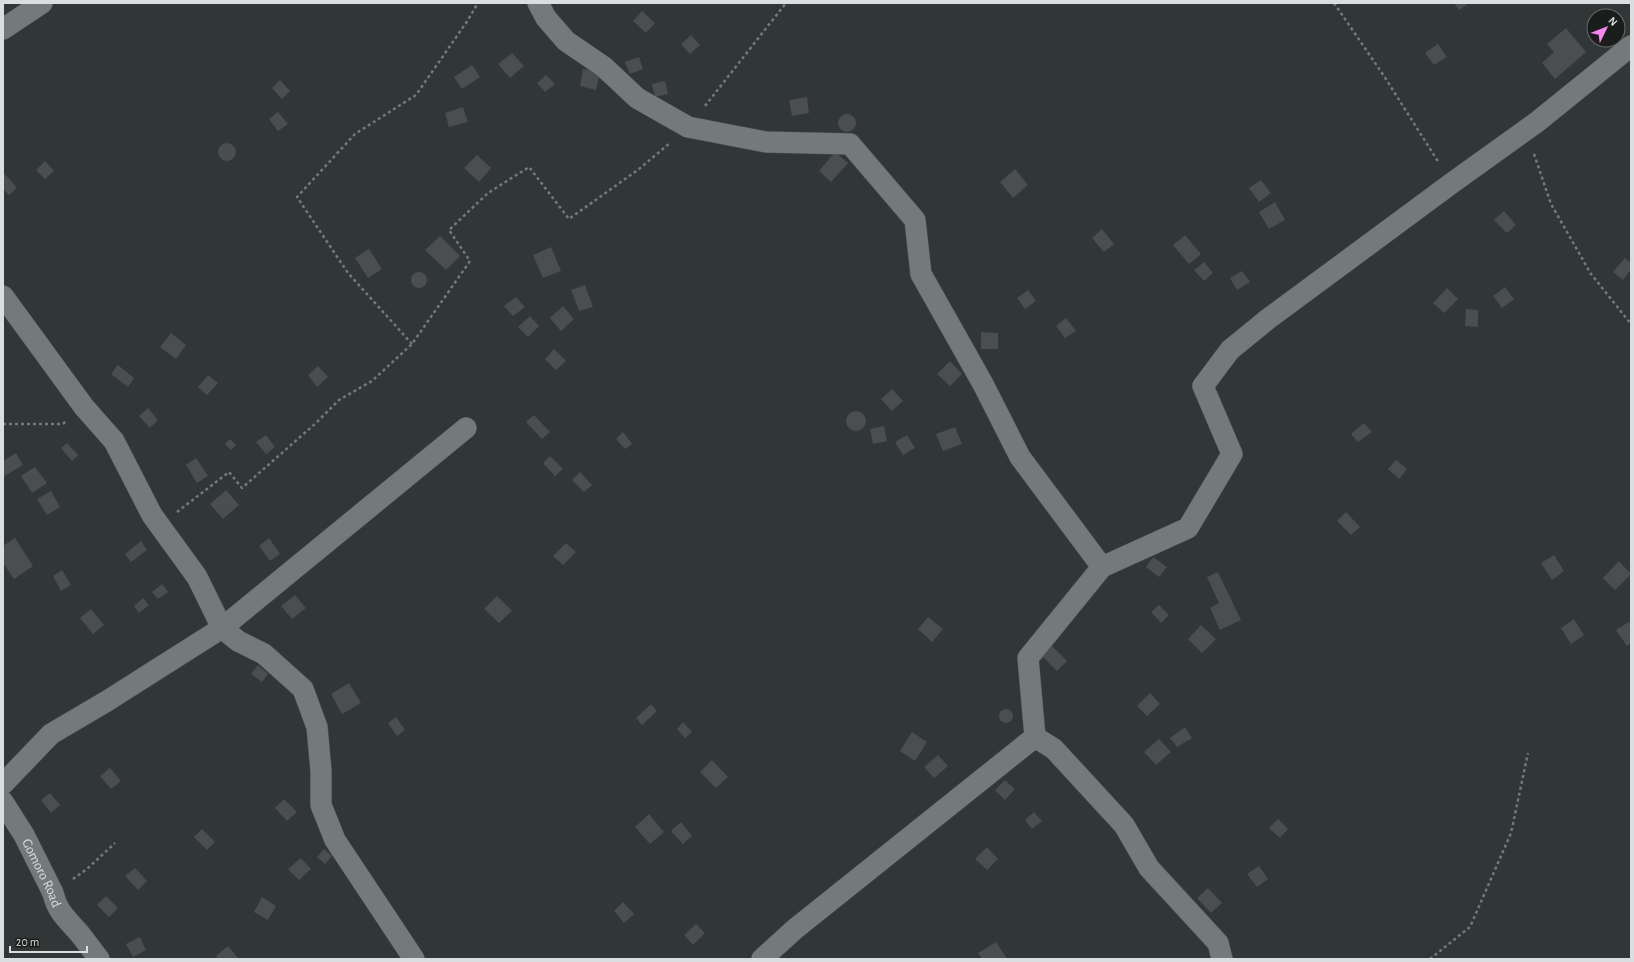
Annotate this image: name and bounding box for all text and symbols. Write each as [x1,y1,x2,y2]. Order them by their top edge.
north arrow [1586,8,1626,48]
text: N [1606,15,1620,28]
street label: Gomoro Road [19,837,63,910]
scale bar [10,928,87,954]
text: 20 m [16,936,39,948]

